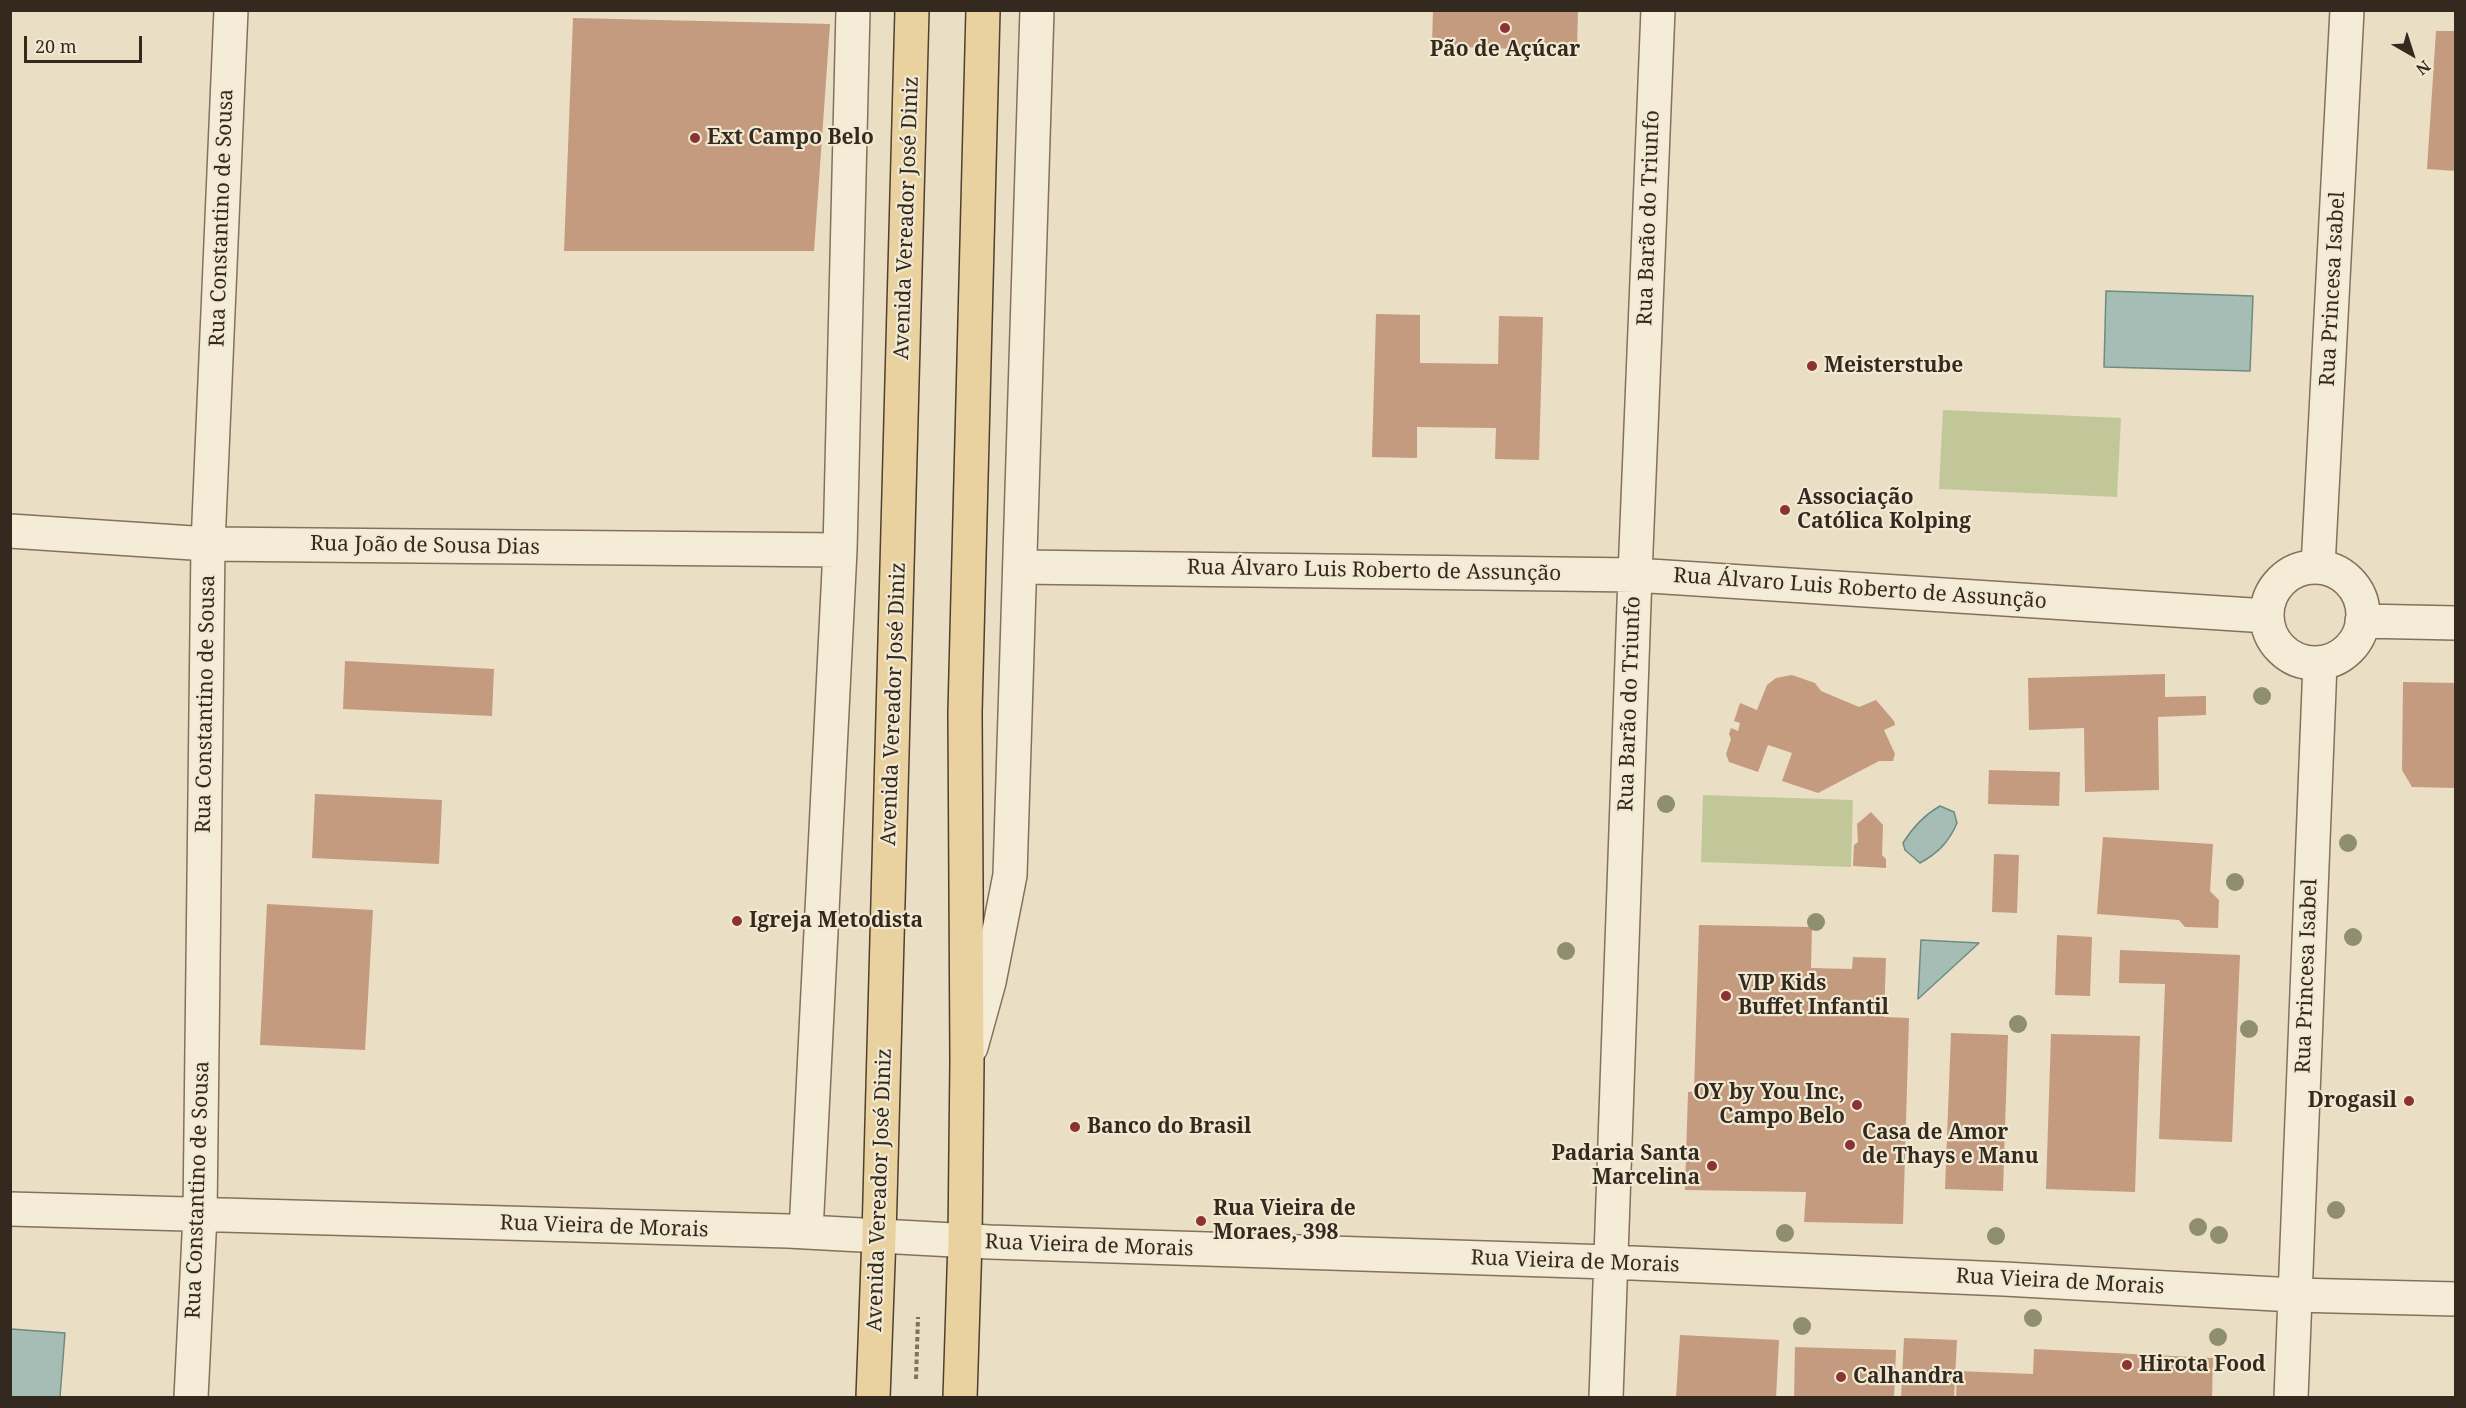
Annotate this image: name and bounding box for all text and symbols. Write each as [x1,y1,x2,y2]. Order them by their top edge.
marker: Pão de Açúcar [1498,21,1512,35]
scale bar [27,24,146,62]
north arrow [2382,24,2442,84]
text: 20 m [35,34,77,58]
place label: Pão de Açúcar [1430,37,1580,63]
text: N [2412,55,2435,80]
street label: Avenida Vereador José Diniz [889,76,925,360]
street label: Rua Constantino de Sousa [205,89,239,347]
street label: Rua Barão do Triunfo [1633,110,1665,326]
place label: Ext Campo Belo [707,125,874,151]
marker: Ext Campo Belo [688,131,702,145]
street label: Rua Princesa Isabel [2315,191,2351,387]
place label: Meisterstube [1824,353,1963,379]
marker: Meisterstube [1805,359,1819,373]
place label: Associação Católica Kolping [1797,485,1971,535]
marker: Associação Católica Kolping [1778,503,1792,517]
street label: Rua João de Sousa Dias [310,531,540,561]
street label: Rua Álvaro Luis Roberto de Assunção [1187,555,1561,587]
street label: Avenida Vereador José Diniz [876,562,912,846]
street label: Rua Álvaro Luis Roberto de Assunção [1672,563,2048,615]
street label: Rua Constantino de Sousa [191,575,221,833]
street label: Rua Barão do Triunfo [1614,596,1646,812]
street label: Rua Princesa Isabel [2291,878,2323,1074]
place label: Igreja Metodista [749,908,923,934]
marker: Igreja Metodista [730,914,744,928]
place label: VIP Kids Buffet Infantil [1738,971,1889,1021]
marker: VIP Kids Buffet Infantil [1719,989,1733,1003]
street label: Avenida Vereador José Diniz [862,1048,898,1332]
street label: Rua Constantino de Sousa [181,1061,215,1319]
place label: OY by You Inc, Campo Belo [1693,1080,1845,1130]
place label: Drogasil [2308,1088,2397,1114]
marker: Drogasil [2402,1094,2416,1108]
marker: OY by You Inc, Campo Belo [1850,1098,1864,1112]
place label: Banco do Brasil [1087,1114,1251,1140]
marker: Banco do Brasil [1068,1120,1082,1134]
place label: Casa de Amor de Thays e Manu [1862,1120,2039,1170]
marker: Casa de Amor de Thays e Manu [1843,1138,1857,1152]
place label: Padaria Santa Marcelina [1551,1141,1700,1191]
marker: Padaria Santa Marcelina [1705,1159,1719,1173]
place label: Rua Vieira de Moraes, 398 [1213,1196,1356,1246]
street label: Rua Vieira de Morais [499,1211,709,1243]
marker: Rua Vieira de Moraes, 398 [1194,1214,1208,1228]
street label: Rua Vieira de Morais [984,1230,1194,1262]
street label: Rua Vieira de Morais [1470,1246,1680,1278]
street label: Rua Vieira de Morais [1955,1264,2165,1300]
place label: Hirota Food [2139,1352,2266,1378]
marker: Hirota Food [2120,1358,2134,1372]
place label: Calhandra [1853,1364,1964,1390]
marker: Calhandra [1834,1370,1848,1384]

